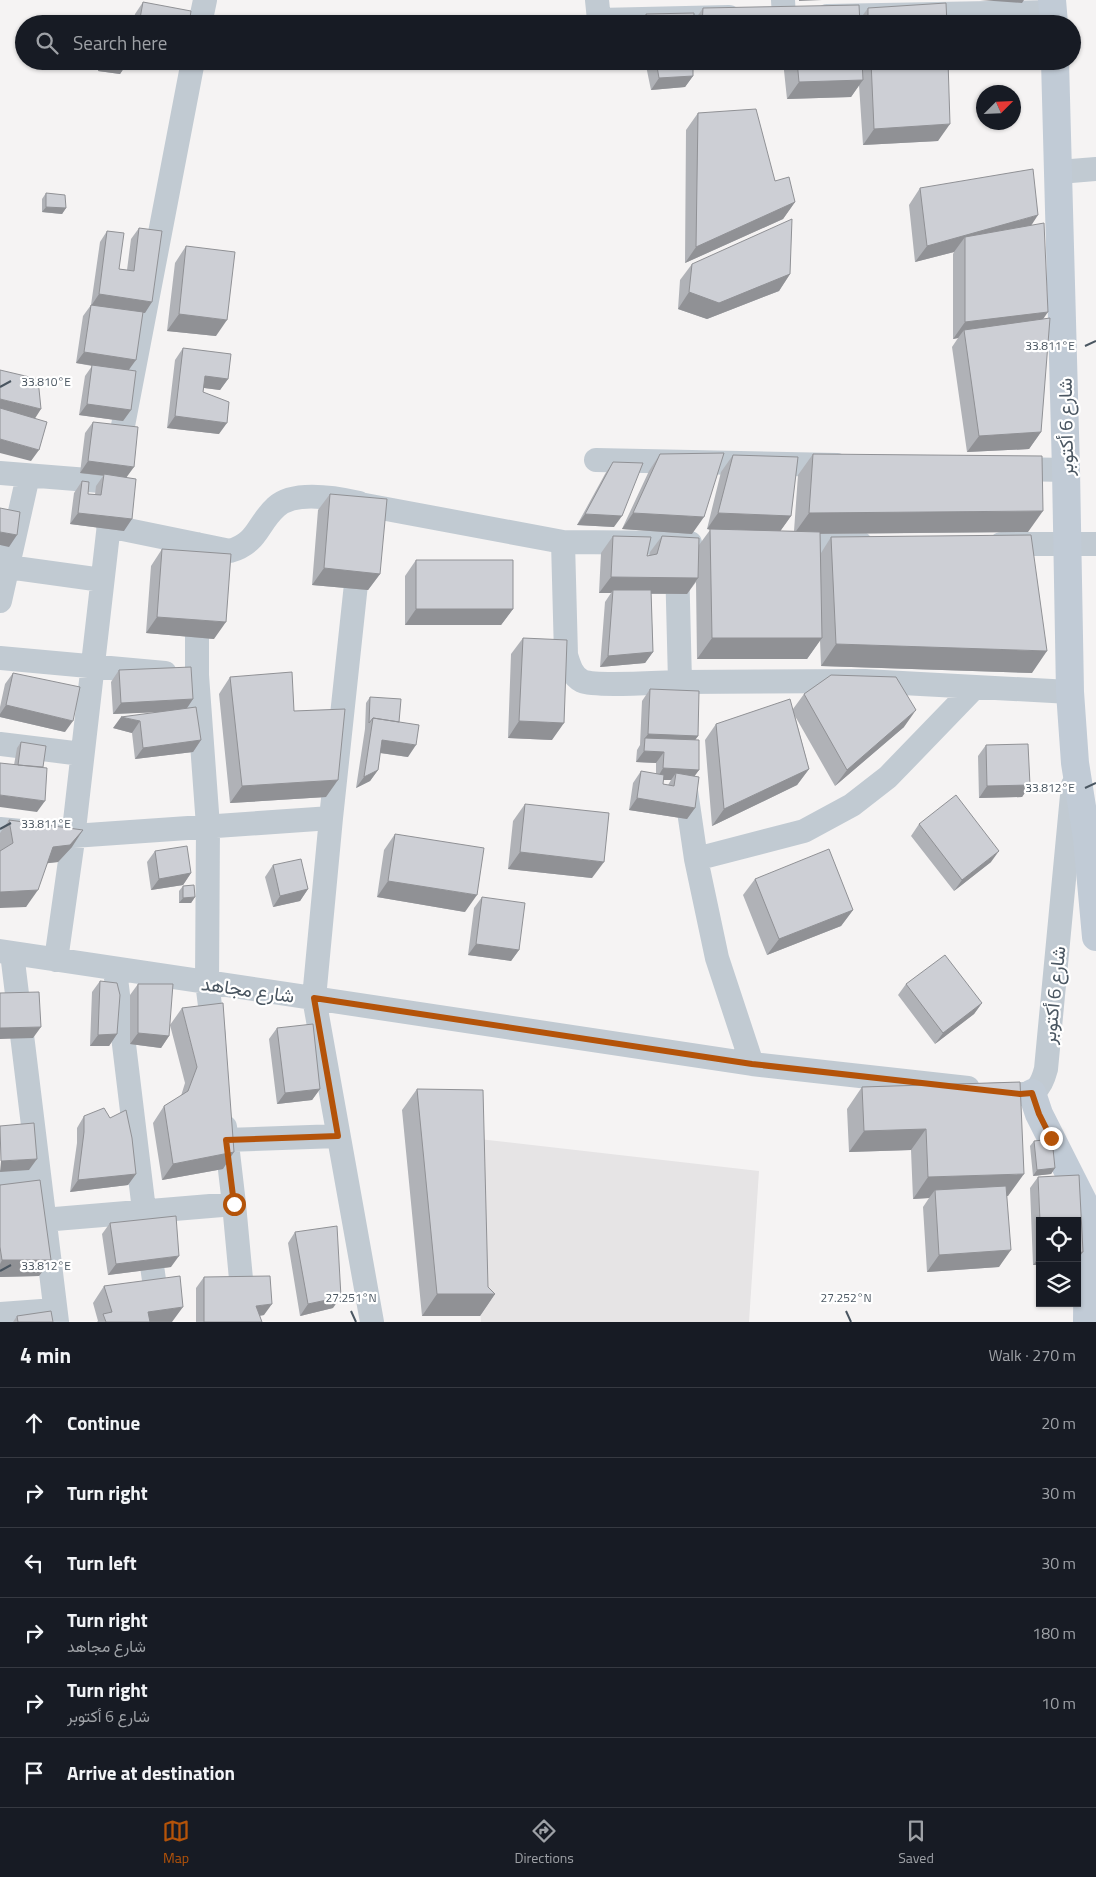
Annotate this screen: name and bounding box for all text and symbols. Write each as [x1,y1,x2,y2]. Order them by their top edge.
search box [15,15,1081,70]
text: Search here [73,28,167,57]
icon: search [33,29,61,57]
north arrow [976,85,1021,130]
text: 33.811°E [1025,336,1075,355]
text: 33.810°E [21,372,71,391]
street label: شارع 6 أكتوبر [1050,378,1080,477]
text: 33.812°E [1025,778,1075,797]
text: 33.811°E [21,814,71,833]
street label: شارع 6 أكتوبر [1033,945,1073,1046]
street label: شارع مجاهد [200,968,296,1010]
route end [1040,1127,1063,1150]
route start [223,1193,246,1216]
map controls [1036,1217,1081,1307]
button: locate [1036,1217,1081,1262]
text: 33.812°E [21,1256,71,1275]
button: layers [1036,1262,1081,1307]
text: 27.251°N [325,1288,377,1307]
text: 27.252°N [820,1288,872,1307]
text: 4 min [20,1339,71,1371]
text: Walk · 270 m [988,1343,1076,1367]
text: Continue [67,1408,140,1437]
icon: ahead [20,1409,48,1437]
text: 20 m [1041,1411,1076,1435]
text: Turn right [67,1478,148,1507]
icon: right [20,1479,48,1507]
text: 30 m [1041,1481,1076,1505]
text: Turn left [67,1548,137,1577]
icon: left [20,1549,48,1577]
text: 30 m [1041,1551,1076,1575]
text: Turn right [67,1605,148,1634]
icon: right [20,1619,48,1647]
text: 180 m [1032,1621,1076,1645]
text: شارع مجاهد [67,1634,146,1658]
text: Turn right [67,1675,148,1704]
icon: right [20,1689,48,1717]
text: 10 m [1041,1691,1076,1715]
text: شارع 6 أكتوبر [67,1704,150,1728]
text: Arrive at destination [67,1758,235,1787]
icon: arrive [20,1759,48,1787]
tab: Map [162,1817,190,1868]
tab: Directions [514,1817,574,1868]
tab: Saved [898,1817,934,1868]

